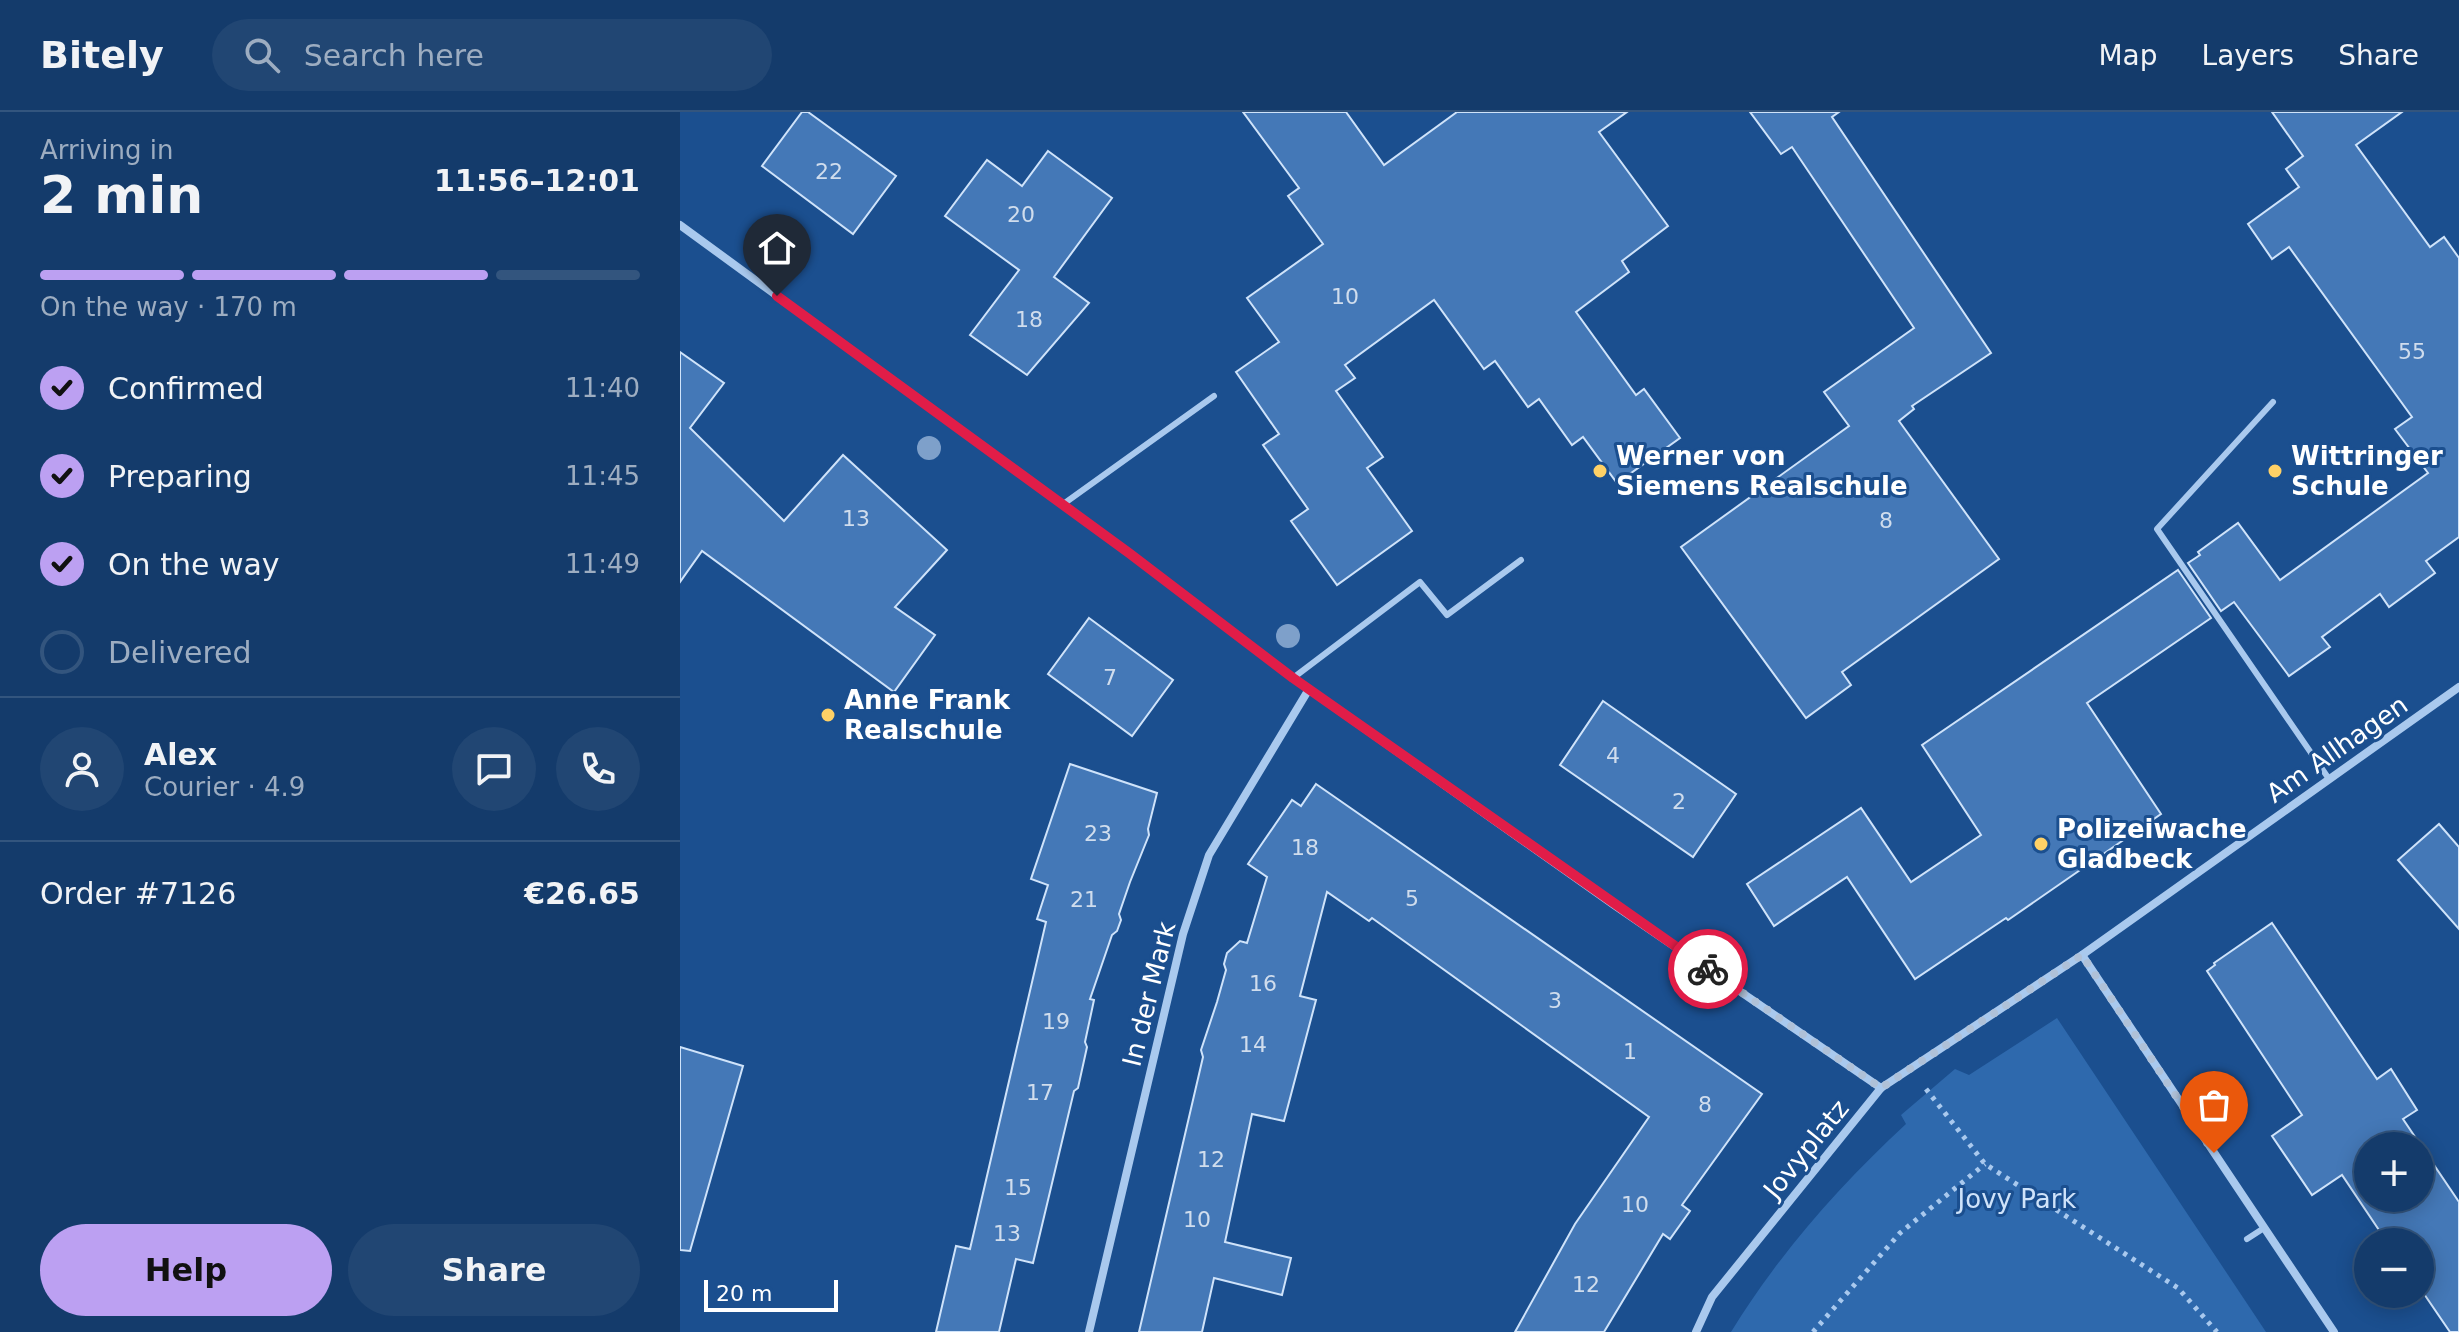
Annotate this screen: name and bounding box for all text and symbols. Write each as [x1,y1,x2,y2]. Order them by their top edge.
search box [212,19,772,91]
text: Bitely [40,33,164,77]
icon: search [240,33,284,77]
text: Search here [304,38,484,73]
text: Map [2098,39,2158,72]
text: Layers [2202,39,2294,72]
text: Share [2338,39,2419,72]
text: Arriving in [40,135,174,165]
house number: 22 [815,159,843,184]
text: 11:56–12:01 [434,163,640,198]
text: 2 min [40,165,203,225]
house number: 20 [1007,202,1035,227]
pin [743,214,811,296]
icon: home [755,226,799,270]
house number: 10 [1331,284,1359,309]
text: On the way · 170 m [40,292,297,322]
house number: 18 [1015,307,1043,332]
house number: 55 [2398,339,2426,364]
icon: check [40,366,84,410]
text: Confirmed [108,371,264,406]
text: 11:40 [565,373,640,403]
place label: Werner von Siemens Realschule [1616,441,1908,501]
place label: Wittringer Schule [2291,441,2443,501]
icon: check [40,454,84,498]
text: Preparing [108,459,252,494]
text: 11:45 [565,461,640,491]
marker: Werner von Siemens Realschule [1591,462,1609,480]
marker: Wittringer Schule [2266,462,2284,480]
house number: 13 [842,506,870,531]
house number: 8 [1879,508,1893,533]
icon: check [40,542,84,586]
text: On the way [108,547,280,582]
text: 11:49 [565,549,640,579]
text: Delivered [108,635,252,670]
house number: 7 [1103,665,1117,690]
place label: Anne Frank Realschule [844,685,1011,745]
street label: Am Allhagen [2261,689,2413,809]
marker: Anne Frank Realschule [819,706,837,724]
button: person [40,727,124,811]
button: chat [452,727,536,811]
button: phone [556,727,640,811]
text: Alex [144,737,217,772]
house number: 4 [1606,743,1620,768]
text: Courier · 4.9 [144,772,305,802]
house number: 2 [1672,789,1686,814]
place label: Polizeiwache Gladbeck [2057,814,2247,874]
house number: 23 [1084,821,1112,846]
house number: 18 [1291,835,1319,860]
marker: Polizeiwache Gladbeck [2032,835,2050,853]
text: Order #7126 [40,876,236,911]
text: €26.65 [524,876,640,911]
house number: 5 [1405,886,1419,911]
house number: 21 [1070,887,1098,912]
street label: In der Mark [1117,919,1181,1069]
courier [1668,929,1748,1009]
icon: bike [1686,947,1730,991]
house number: 16 [1249,971,1277,996]
house number: 3 [1548,988,1562,1013]
house number: 19 [1042,1009,1070,1034]
house number: 14 [1239,1032,1267,1057]
house number: 1 [1623,1039,1637,1064]
pin [2180,1071,2248,1153]
house number: 17 [1026,1080,1054,1105]
icon: bag [2192,1083,2236,1127]
house number: 8 [1698,1092,1712,1117]
street label: Jovyplatz [1756,1094,1855,1206]
map controls [2354,1132,2434,1308]
button: + [2354,1132,2434,1212]
house number: 12 [1197,1147,1225,1172]
house number: 15 [1004,1175,1032,1200]
park label: Jovy Park [1956,1184,2076,1214]
house number: 10 [1621,1192,1649,1217]
house number: 10 [1183,1207,1211,1232]
house number: 13 [993,1221,1021,1246]
button: Help [40,1224,332,1316]
button: Share [348,1224,640,1316]
button: − [2354,1228,2434,1308]
house number: 12 [1572,1272,1600,1297]
scale bar [704,1276,838,1312]
text: 20 m [716,1281,772,1306]

